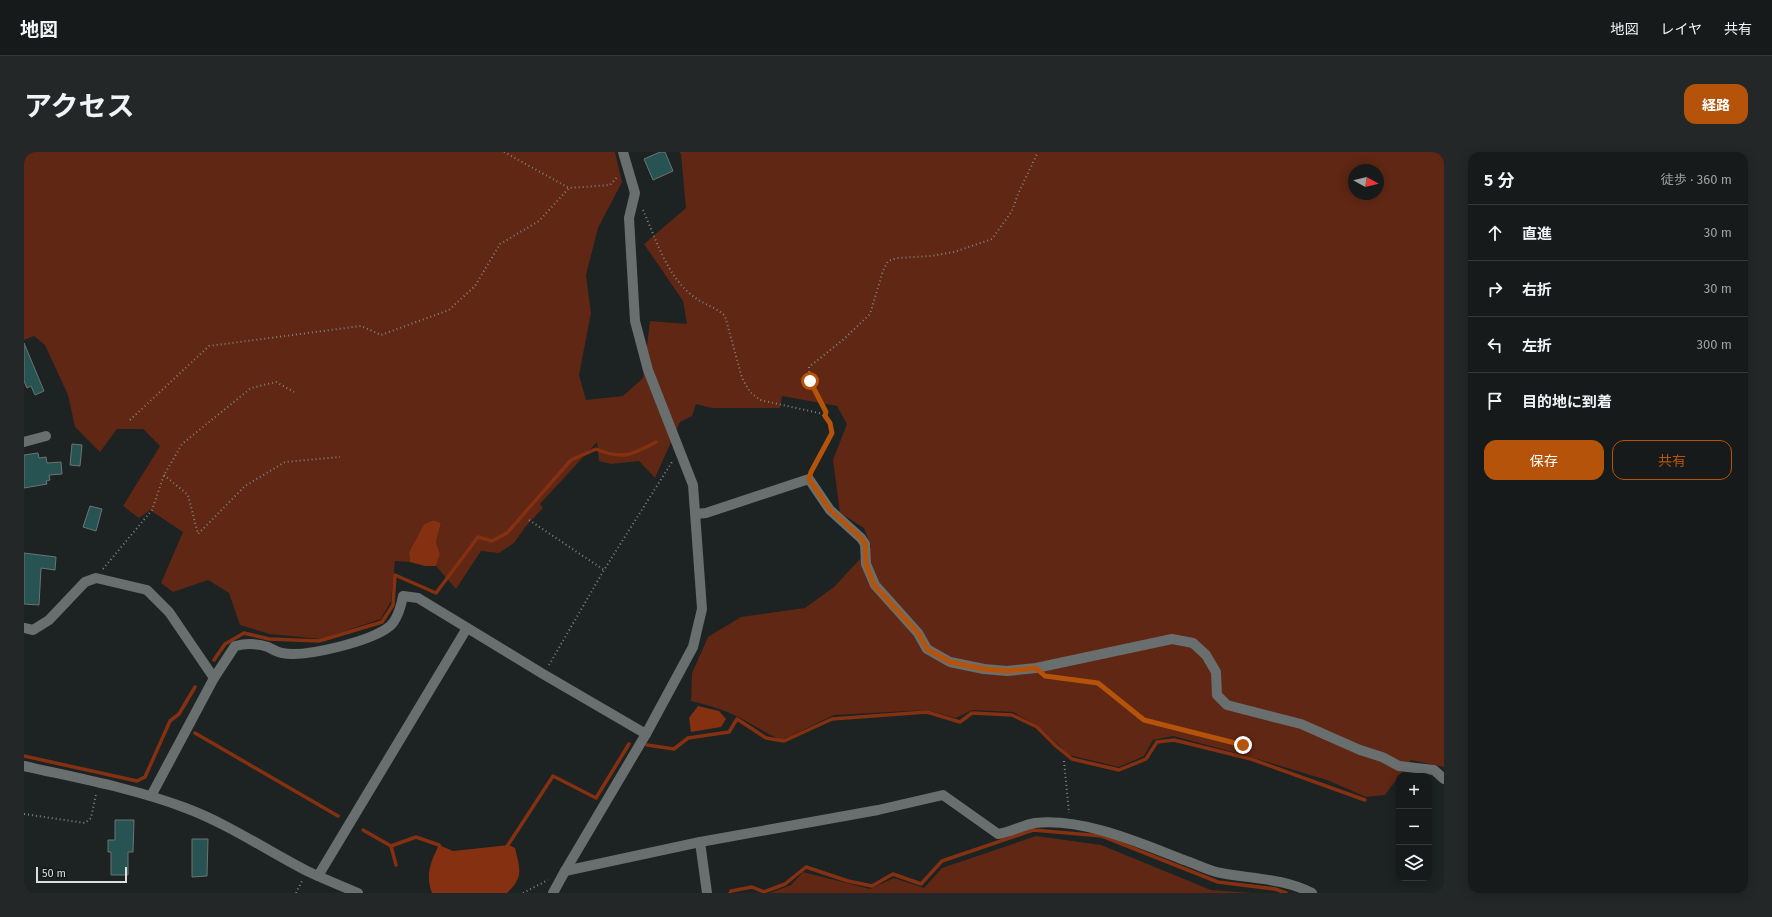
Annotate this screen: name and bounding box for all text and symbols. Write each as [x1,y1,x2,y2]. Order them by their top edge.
text: 地図 [20,18,58,41]
text: 地図 [1610,21,1638,38]
text: レイヤ [1660,21,1702,38]
text: 共有 [1724,21,1752,38]
button: 経路 [1684,84,1748,124]
text: アクセス [24,90,135,123]
north arrow [1348,164,1384,200]
text: 5 分 [1484,170,1514,191]
text: 徒歩 · 360 m [1661,172,1732,187]
icon: ahead [1484,222,1506,244]
text: 直進 [1522,225,1552,243]
text: 30 m [1704,225,1732,240]
icon: right [1484,278,1506,300]
text: 右折 [1522,281,1552,299]
text: 30 m [1704,281,1732,296]
icon: left [1484,334,1506,356]
text: 左折 [1522,337,1552,355]
text: 300 m [1696,337,1732,352]
route start [801,372,819,390]
icon: arrive [1484,390,1506,412]
text: 目的地に到着 [1522,393,1612,411]
button: 保存 [1484,440,1604,480]
button: 共有 [1612,440,1732,480]
route end [1234,736,1252,754]
map controls [1396,773,1432,881]
button: + [1396,773,1432,809]
button: − [1396,809,1432,845]
button: layers [1396,845,1432,881]
scale bar [36,865,127,884]
text: 50 m [42,867,66,880]

